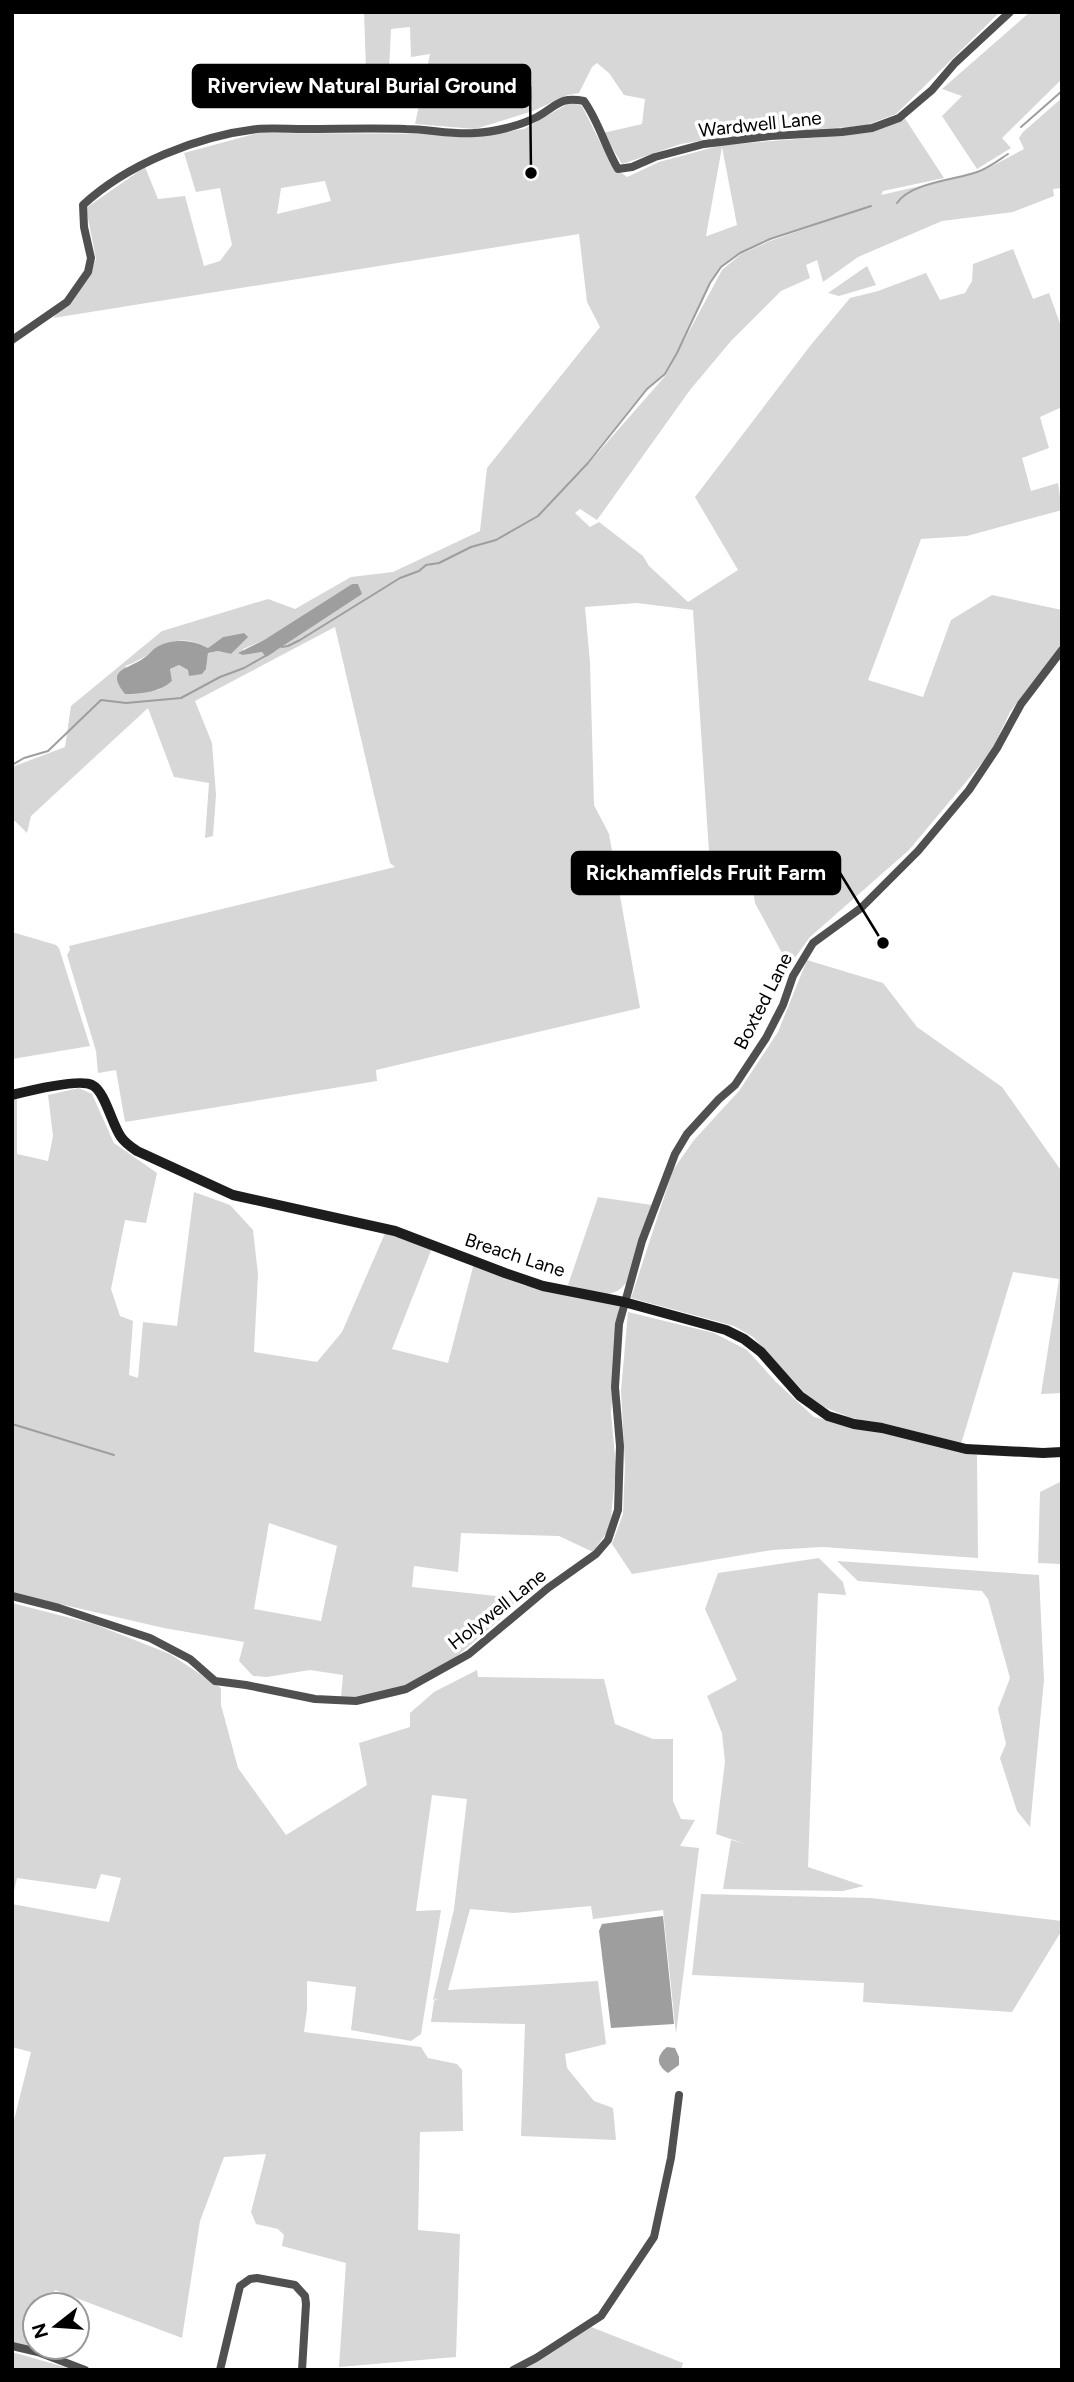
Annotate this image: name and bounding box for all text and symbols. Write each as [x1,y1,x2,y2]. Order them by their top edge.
callout: Riverview Natural Burial Ground [193,65,530,107]
text: Riverview Natural Burial Ground [207,73,517,98]
street label: Wardwell Lane [697,106,823,142]
callout: Rickhamfields Fruit Farm [572,852,840,894]
text: Rickhamfields Fruit Farm [586,860,826,885]
street label: Boxted Lane [729,949,797,1053]
street label: Breach Lane [462,1228,568,1282]
street label: Holywell Lane [443,1564,551,1654]
north arrow [21,2291,91,2361]
text: N [27,2320,53,2341]

